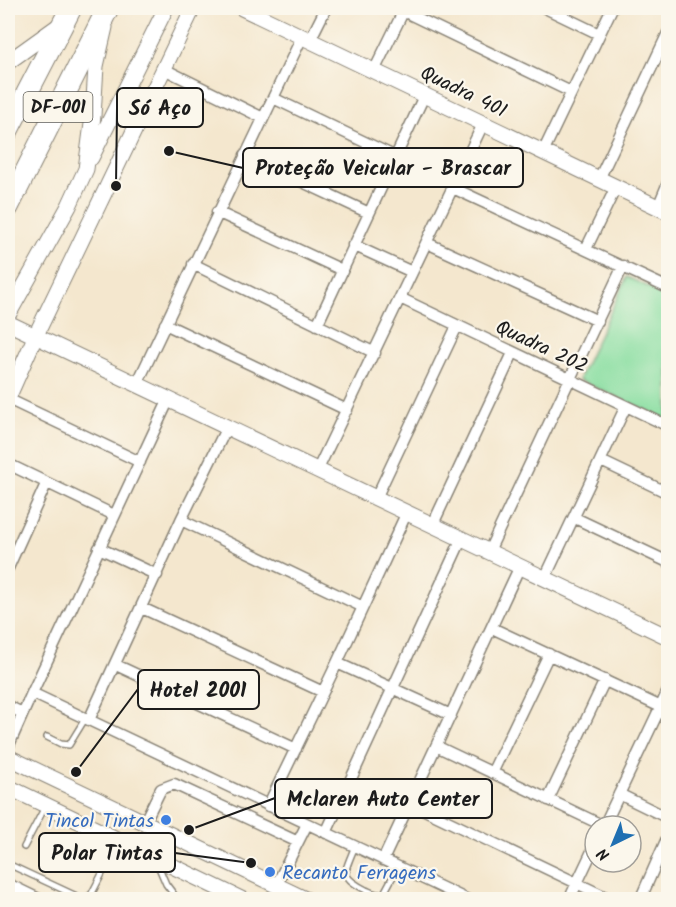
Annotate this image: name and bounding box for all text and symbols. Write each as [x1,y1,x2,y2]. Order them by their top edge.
street label: Quadra 401 [414,58,512,128]
callout: Só Aço [117,88,203,127]
road number: DF-001 [23,92,92,122]
text: Só Aço [129,93,192,126]
callout: Proteção Veicular - Brascar [243,148,523,187]
text: Proteção Veicular - Brascar [255,153,512,186]
street label: Quadra 202 [490,312,593,383]
callout: Hotel 2001 [138,670,259,709]
text: Hotel 2001 [150,675,247,708]
callout: Mclaren Auto Center [275,779,492,818]
text: Mclaren Auto Center [287,784,481,817]
place label: Tincol Tintas [45,806,154,838]
marker: Tincol Tintas [159,813,173,827]
north arrow [583,814,643,874]
callout: Polar Tintas [39,833,175,872]
text: Polar Tintas [51,838,163,871]
text: N [592,841,616,866]
place label: Recanto Ferragens [282,858,437,890]
marker: Recanto Ferragens [263,865,277,879]

